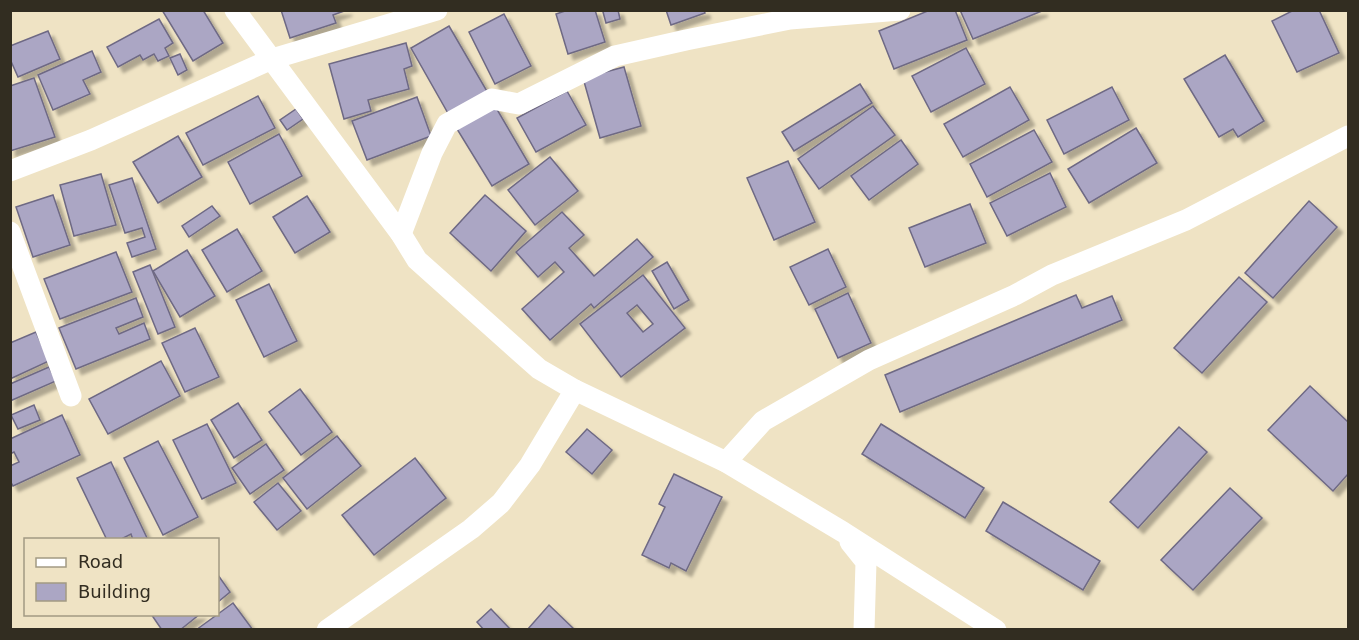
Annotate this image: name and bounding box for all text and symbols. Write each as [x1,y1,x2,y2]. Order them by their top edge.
legend [24,538,219,616]
text: Road [78,551,123,572]
text: Building [78,581,151,602]

